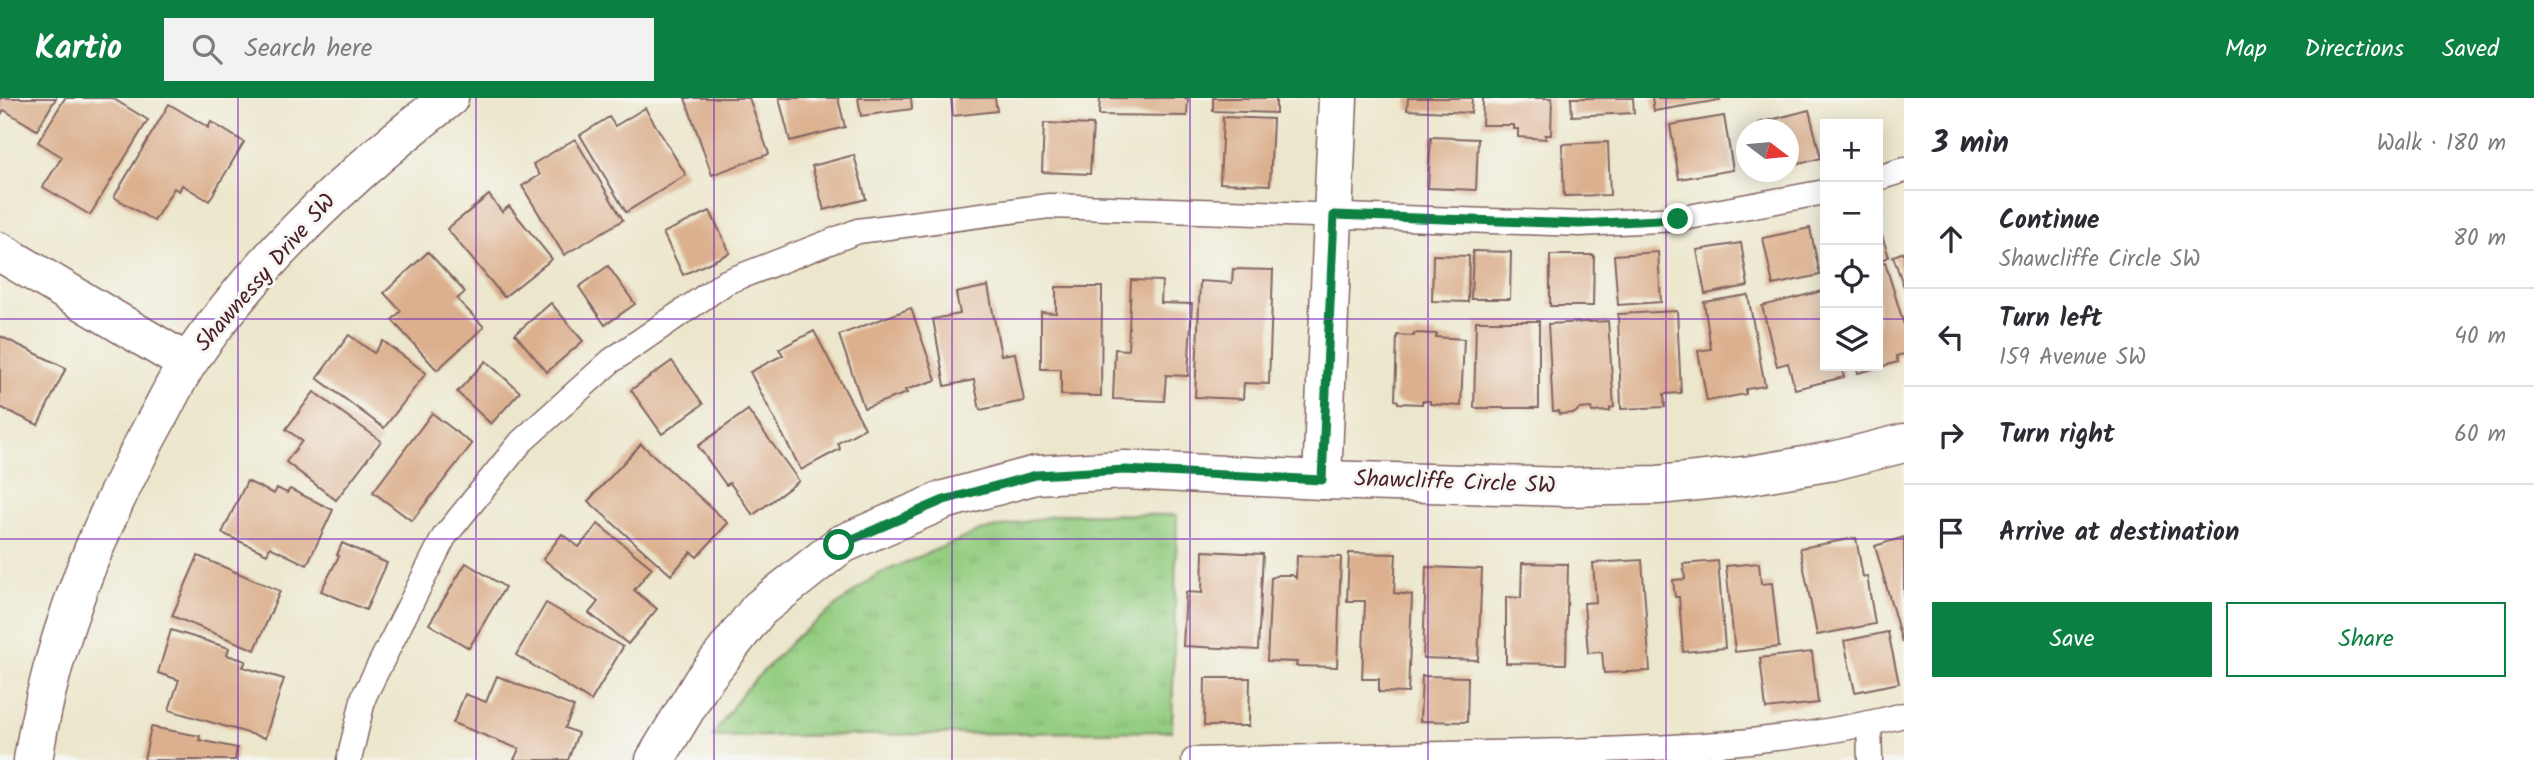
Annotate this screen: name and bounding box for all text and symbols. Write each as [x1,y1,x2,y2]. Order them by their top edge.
search box [164,18,654,81]
text: Kartio [35,23,122,76]
text: Search here [244,28,372,70]
icon: search [188,30,226,68]
text: Map [2225,30,2267,69]
text: Directions [2305,30,2404,69]
text: Saved [2442,30,2499,69]
north arrow [1736,119,1799,182]
map controls [1820,119,1883,371]
button: + [1820,119,1883,182]
text: 3 min [1932,120,2009,168]
text: Walk · 180 m [2377,126,2506,162]
button: − [1820,182,1883,245]
street label: Shawnessy Drive SW [187,186,345,360]
text: Continue [1999,200,2100,242]
route end [1662,203,1693,234]
icon: ahead [1932,220,1970,258]
text: 80 m [2453,221,2506,257]
text: Shawcliffe Circle SW [1999,242,2201,278]
button: locate [1820,245,1883,308]
text: Turn left [1999,298,2102,340]
button: layers [1820,308,1883,371]
icon: left [1932,318,1970,356]
text: 40 m [2454,319,2506,355]
text: 159 Avenue SW [1999,340,2146,376]
text: Turn right [1999,414,2115,456]
icon: right [1932,416,1970,454]
text: 60 m [2454,417,2506,453]
street label: Shawcliffe Circle SW [1354,461,1556,505]
text: Arrive at destination [1999,512,2239,554]
icon: arrive [1932,514,1970,552]
route start [823,529,854,560]
button: Save [1932,602,2212,677]
button: Share [2226,602,2506,677]

